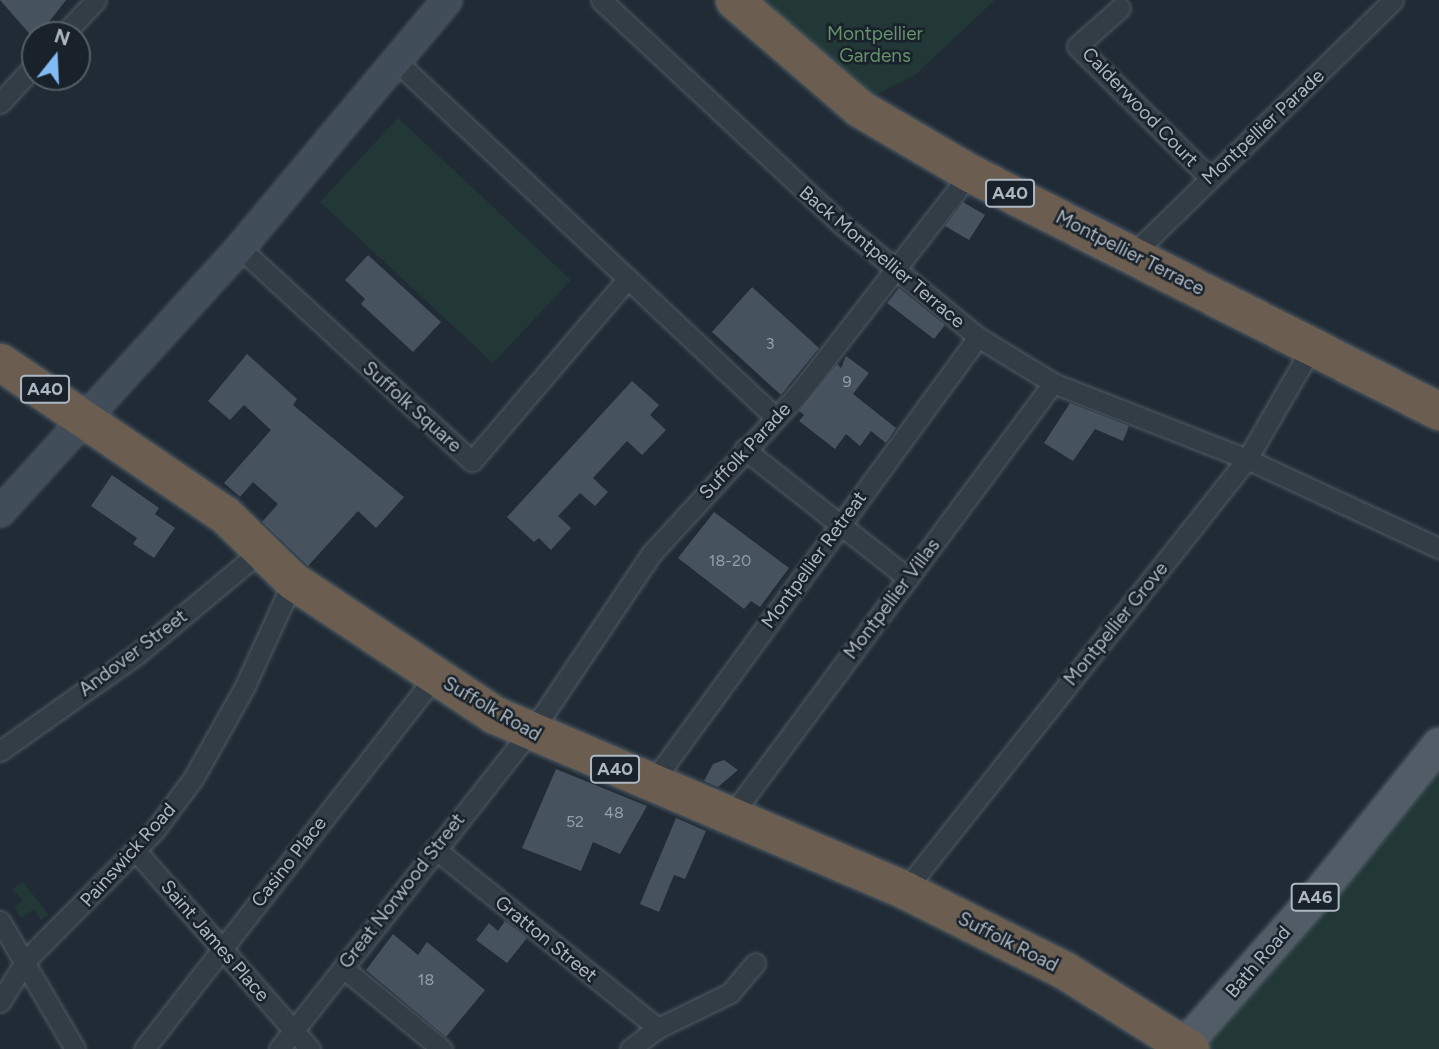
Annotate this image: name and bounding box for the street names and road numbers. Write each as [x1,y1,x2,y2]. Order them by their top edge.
street label: Calderwood Court [1077,43,1203,171]
street label: Montpellier Parade [1197,64,1329,190]
road number: A40 [984,178,1036,208]
street label: Back Montpellier Terrace [795,181,969,333]
street label: Montpellier Terrace [1052,206,1208,300]
street label: Suffolk Square [358,357,466,457]
road number: A40 [19,374,71,404]
street label: Suffolk Parade [695,398,795,504]
street label: Montpellier Retreat [757,487,871,633]
street label: Montpellier Villas [839,534,945,664]
street label: Montpellier Grove [1059,558,1173,690]
street label: Andover Street [74,605,192,701]
street label: Suffolk Road [439,672,545,746]
road number: A40 [589,754,641,784]
street label: Painswick Road [76,798,180,912]
street label: Great Norwood Street [334,809,470,973]
street label: Casino Place [247,812,331,912]
street label: Saint James Place [156,876,274,1006]
road number: A46 [1290,882,1340,912]
street label: Gratton Street [490,891,602,987]
street label: Suffolk Road [954,907,1062,977]
street label: Bath Road [1221,921,1295,1003]

